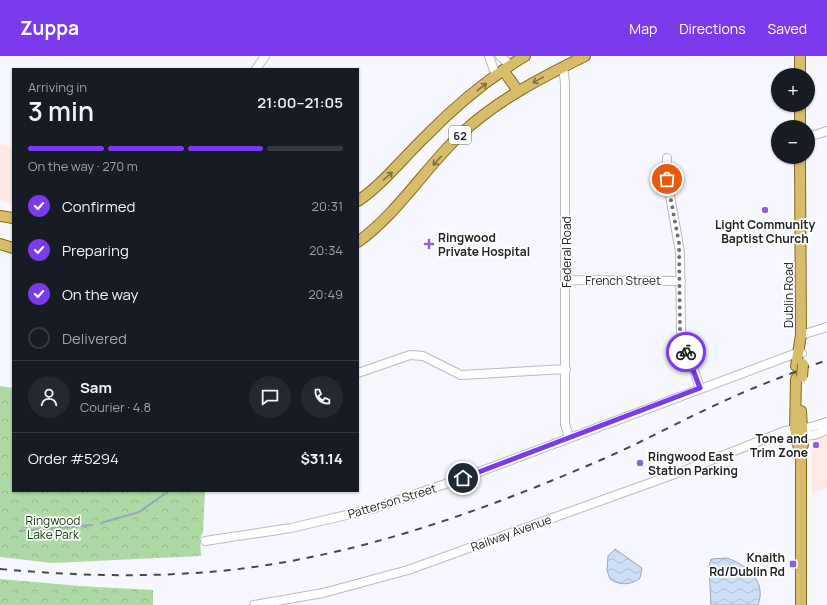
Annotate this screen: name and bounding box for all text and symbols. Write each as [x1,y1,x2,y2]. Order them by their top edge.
text: Zuppa [20,15,79,41]
text: Map [629,19,657,38]
text: Directions [679,19,746,38]
text: Saved [768,19,807,38]
map controls [771,68,815,164]
button: + [771,68,815,112]
one-way arrow [532,77,544,85]
text: Arriving in [28,78,87,96]
one-way arrow [476,82,487,91]
text: 21:00–21:05 [257,92,343,113]
text: 3 min [28,93,94,129]
button: − [771,120,815,164]
road number: 62 [449,126,471,144]
one-way arrow [432,156,442,166]
text: On the way · 270 m [28,157,138,175]
pin [650,162,684,196]
icon: bag [656,168,678,190]
one-way arrow [383,172,393,181]
icon: check [28,195,50,217]
text: Confirmed [62,196,135,217]
text: 20:31 [312,197,343,215]
marker: Light Community Baptist Church [760,205,770,215]
street label: Federal Road [558,216,575,288]
place label: Light Community Baptist Church [715,216,815,247]
place label: Ringwood Private Hospital [438,229,530,260]
marker: Ringwood Private Hospital [423,238,435,250]
icon: check [28,239,50,261]
text: Preparing [62,240,129,261]
text: 20:34 [309,241,343,259]
street label: Dublin Road [780,262,797,328]
street label: French Street [585,272,661,289]
icon: check [28,283,50,305]
text: On the way [62,284,138,305]
text: 20:49 [308,285,343,303]
text: Delivered [62,328,127,349]
courier [666,332,706,372]
icon: bike [675,341,697,363]
button: person [28,376,70,418]
button: chat [249,376,291,418]
button: phone [301,376,343,418]
text: Sam [80,377,112,398]
text: Courier · 4.8 [80,398,151,416]
place label: Tone and Trim Zone [750,430,808,461]
marker: Tone and Trim Zone [811,440,821,450]
text: Order #5294 [28,448,119,469]
text: $31.14 [300,448,343,469]
place label: Ringwood East Station Parking [648,448,738,479]
marker: Ringwood East Station Parking [635,458,645,468]
pin [446,461,480,495]
icon: home [452,467,474,489]
street label: Patterson Street [346,479,439,523]
street label: Railway Avenue [468,511,554,555]
park label: Ringwood Lake Park [26,512,80,543]
place label: Knaith Rd/Dublin Rd [709,549,785,580]
marker: Knaith Rd/Dublin Rd [788,559,798,569]

